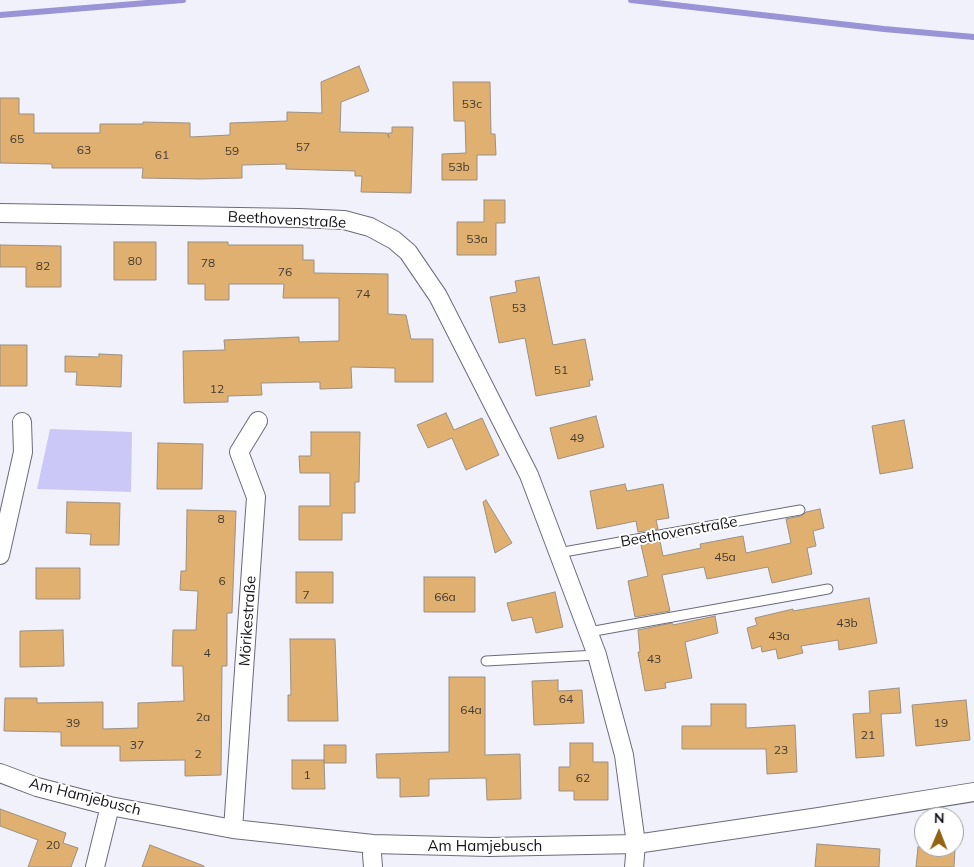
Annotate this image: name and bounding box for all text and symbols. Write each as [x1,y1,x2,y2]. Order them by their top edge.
house number: 53c [462,97,482,111]
house number: 65 [10,132,24,146]
house number: 57 [296,140,310,154]
house number: 63 [77,143,91,157]
house number: 59 [225,144,239,158]
house number: 61 [155,148,169,162]
house number: 53b [448,160,470,174]
street label: Beethovenstraße [227,208,347,232]
house number: 53a [466,232,488,246]
house number: 80 [128,254,142,268]
house number: 78 [201,256,215,270]
house number: 82 [36,259,50,273]
house number: 76 [278,265,292,279]
house number: 74 [356,287,370,301]
house number: 53 [512,301,526,315]
house number: 51 [554,363,568,377]
house number: 12 [210,382,224,396]
house number: 49 [570,431,584,445]
house number: 8 [217,512,225,526]
street label: Beethovenstraße [619,513,739,551]
house number: 45a [714,550,736,564]
house number: 6 [218,574,226,588]
street label: Mörikestraße [236,575,260,667]
house number: 7 [302,588,310,602]
house number: 66a [434,590,456,604]
house number: 43b [836,616,858,630]
house number: 43a [768,629,790,643]
house number: 4 [203,646,211,660]
house number: 43 [647,652,661,666]
house number: 64 [559,692,573,706]
house number: 64a [460,703,482,717]
house number: 2a [196,710,210,724]
house number: 39 [66,716,80,730]
house number: 19 [934,716,948,730]
house number: 21 [861,728,875,742]
house number: 37 [130,738,144,752]
house number: 23 [774,743,788,757]
house number: 2 [194,747,202,761]
house number: 1 [303,768,311,782]
house number: 62 [576,771,590,785]
street label: Am Hamjebusch [27,774,143,820]
north arrow [914,807,964,857]
text: N [934,809,945,827]
street label: Am Hamjebusch [428,837,542,855]
house number: 20 [46,838,60,852]

